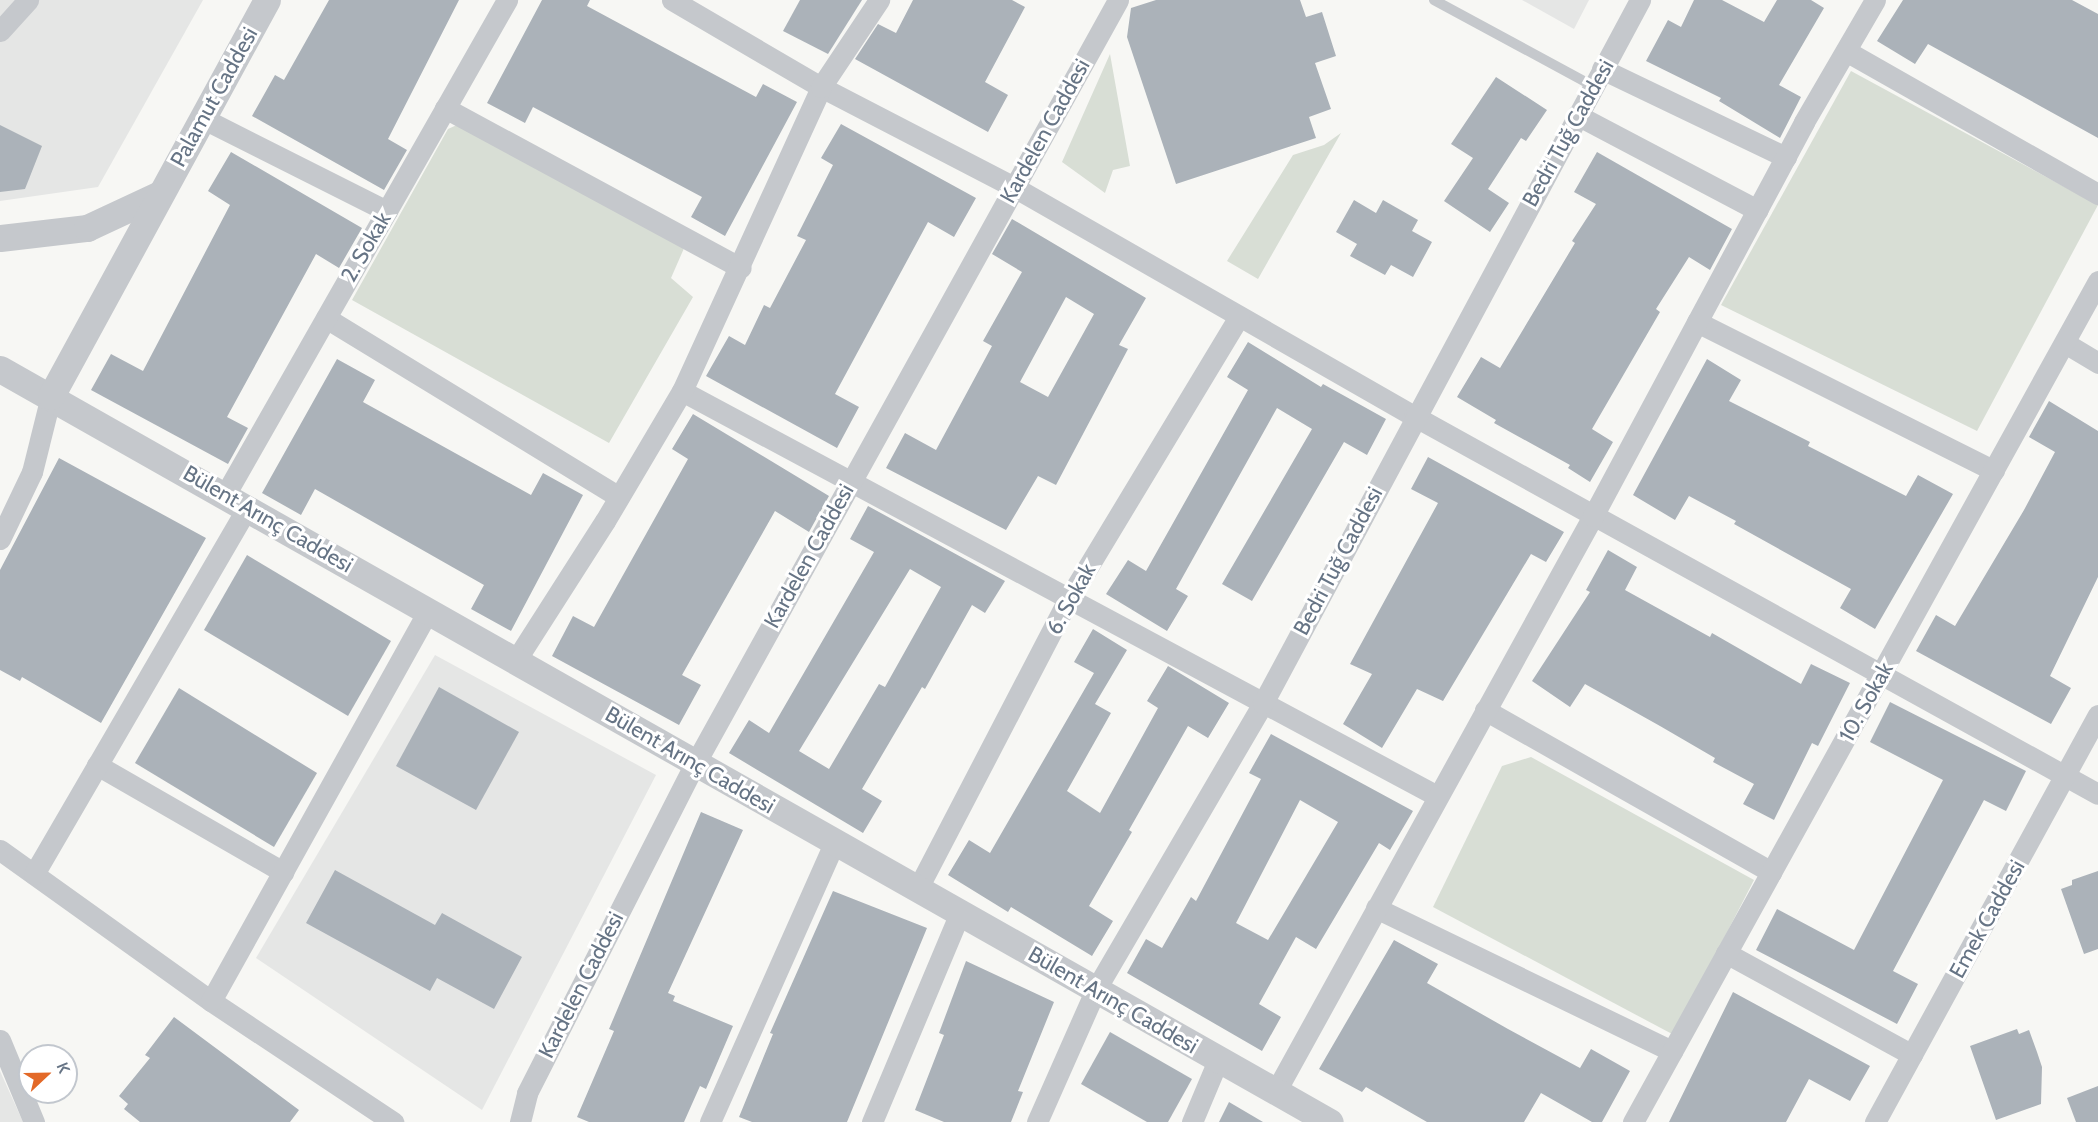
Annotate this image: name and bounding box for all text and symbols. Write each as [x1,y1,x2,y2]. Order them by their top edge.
street label: Palamut Caddesi [165,23,263,171]
street label: Kardelen Caddesi [995,54,1095,208]
street label: Bedri Tuğ Caddesi [1517,55,1619,211]
street label: 2. Sokak [336,207,396,287]
street label: Bülent Arınç Caddesi [179,460,357,578]
street label: Kardelen Caddesi [759,479,859,633]
street label: Bedri Tuğ Caddesi [1288,482,1388,640]
street label: 6. Sokak [1041,559,1101,639]
street label: 10. Sokak [1833,658,1899,746]
street label: Bülent Arınç Caddesi [601,701,779,819]
street label: Emek Caddesi [1944,855,2030,983]
street label: Kardelen Caddesi [533,908,629,1062]
street label: Bülent Arınç Caddesi [1024,941,1202,1059]
north arrow [18,1044,78,1104]
text: K [53,1060,74,1076]

